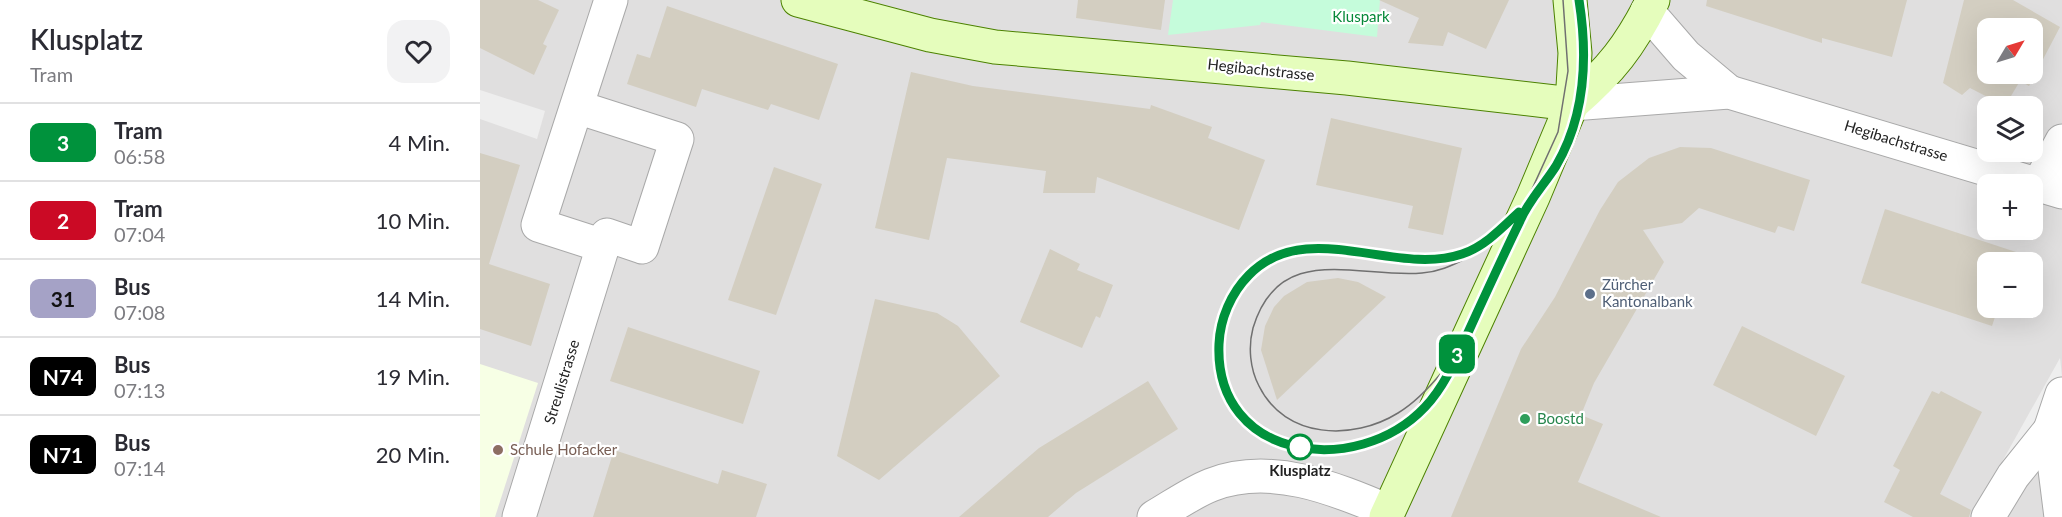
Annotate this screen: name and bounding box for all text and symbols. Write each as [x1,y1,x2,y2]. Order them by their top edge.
park label: Kluspark [1332,7,1390,25]
north arrow [1977,18,2043,84]
map controls [1977,18,2043,318]
button: heart [387,20,450,83]
text: Klusplatz [30,22,143,56]
street label: Hegibachstrasse [1207,54,1316,84]
text: Tram [30,62,73,86]
button: layers [1977,96,2043,162]
street label: Hegibachstrasse [1842,116,1950,164]
text: Tram [114,117,163,144]
text: 4 Min. [389,129,450,156]
text: 3 [57,130,69,155]
text: 06:58 [114,144,165,168]
button: + [1977,174,2043,240]
text: Tram [114,195,163,222]
text: 10 Min. [376,207,450,234]
text: 2 [57,208,69,233]
text: 07:04 [114,222,165,246]
button: − [1977,252,2043,318]
text: Bus [114,273,150,300]
place label: Zürcher Kantonalbank [1602,275,1693,310]
text: 14 Min. [376,285,450,312]
text: 31 [51,286,75,311]
marker: Zürcher Kantonalbank [1583,287,1597,301]
text: 07:08 [114,300,165,324]
line badge: 3 [1438,334,1476,374]
street label: Streulistrasse [540,337,582,426]
text: 3 [1451,342,1463,367]
text: Bus [114,351,150,378]
text: 19 Min. [376,363,450,390]
text: N74 [43,364,83,389]
text: 07:13 [114,378,165,402]
place label: Boostd [1537,409,1584,427]
marker: Boostd [1518,412,1532,426]
text: Bus [114,429,150,456]
marker: Klusplatz [1287,434,1313,460]
place label: Schule Hofacker [510,440,618,458]
text: 20 Min. [376,441,450,468]
text: N71 [43,442,83,467]
marker: Schule Hofacker [491,443,505,457]
text: 07:14 [114,456,165,480]
place label: Klusplatz [1269,461,1331,479]

